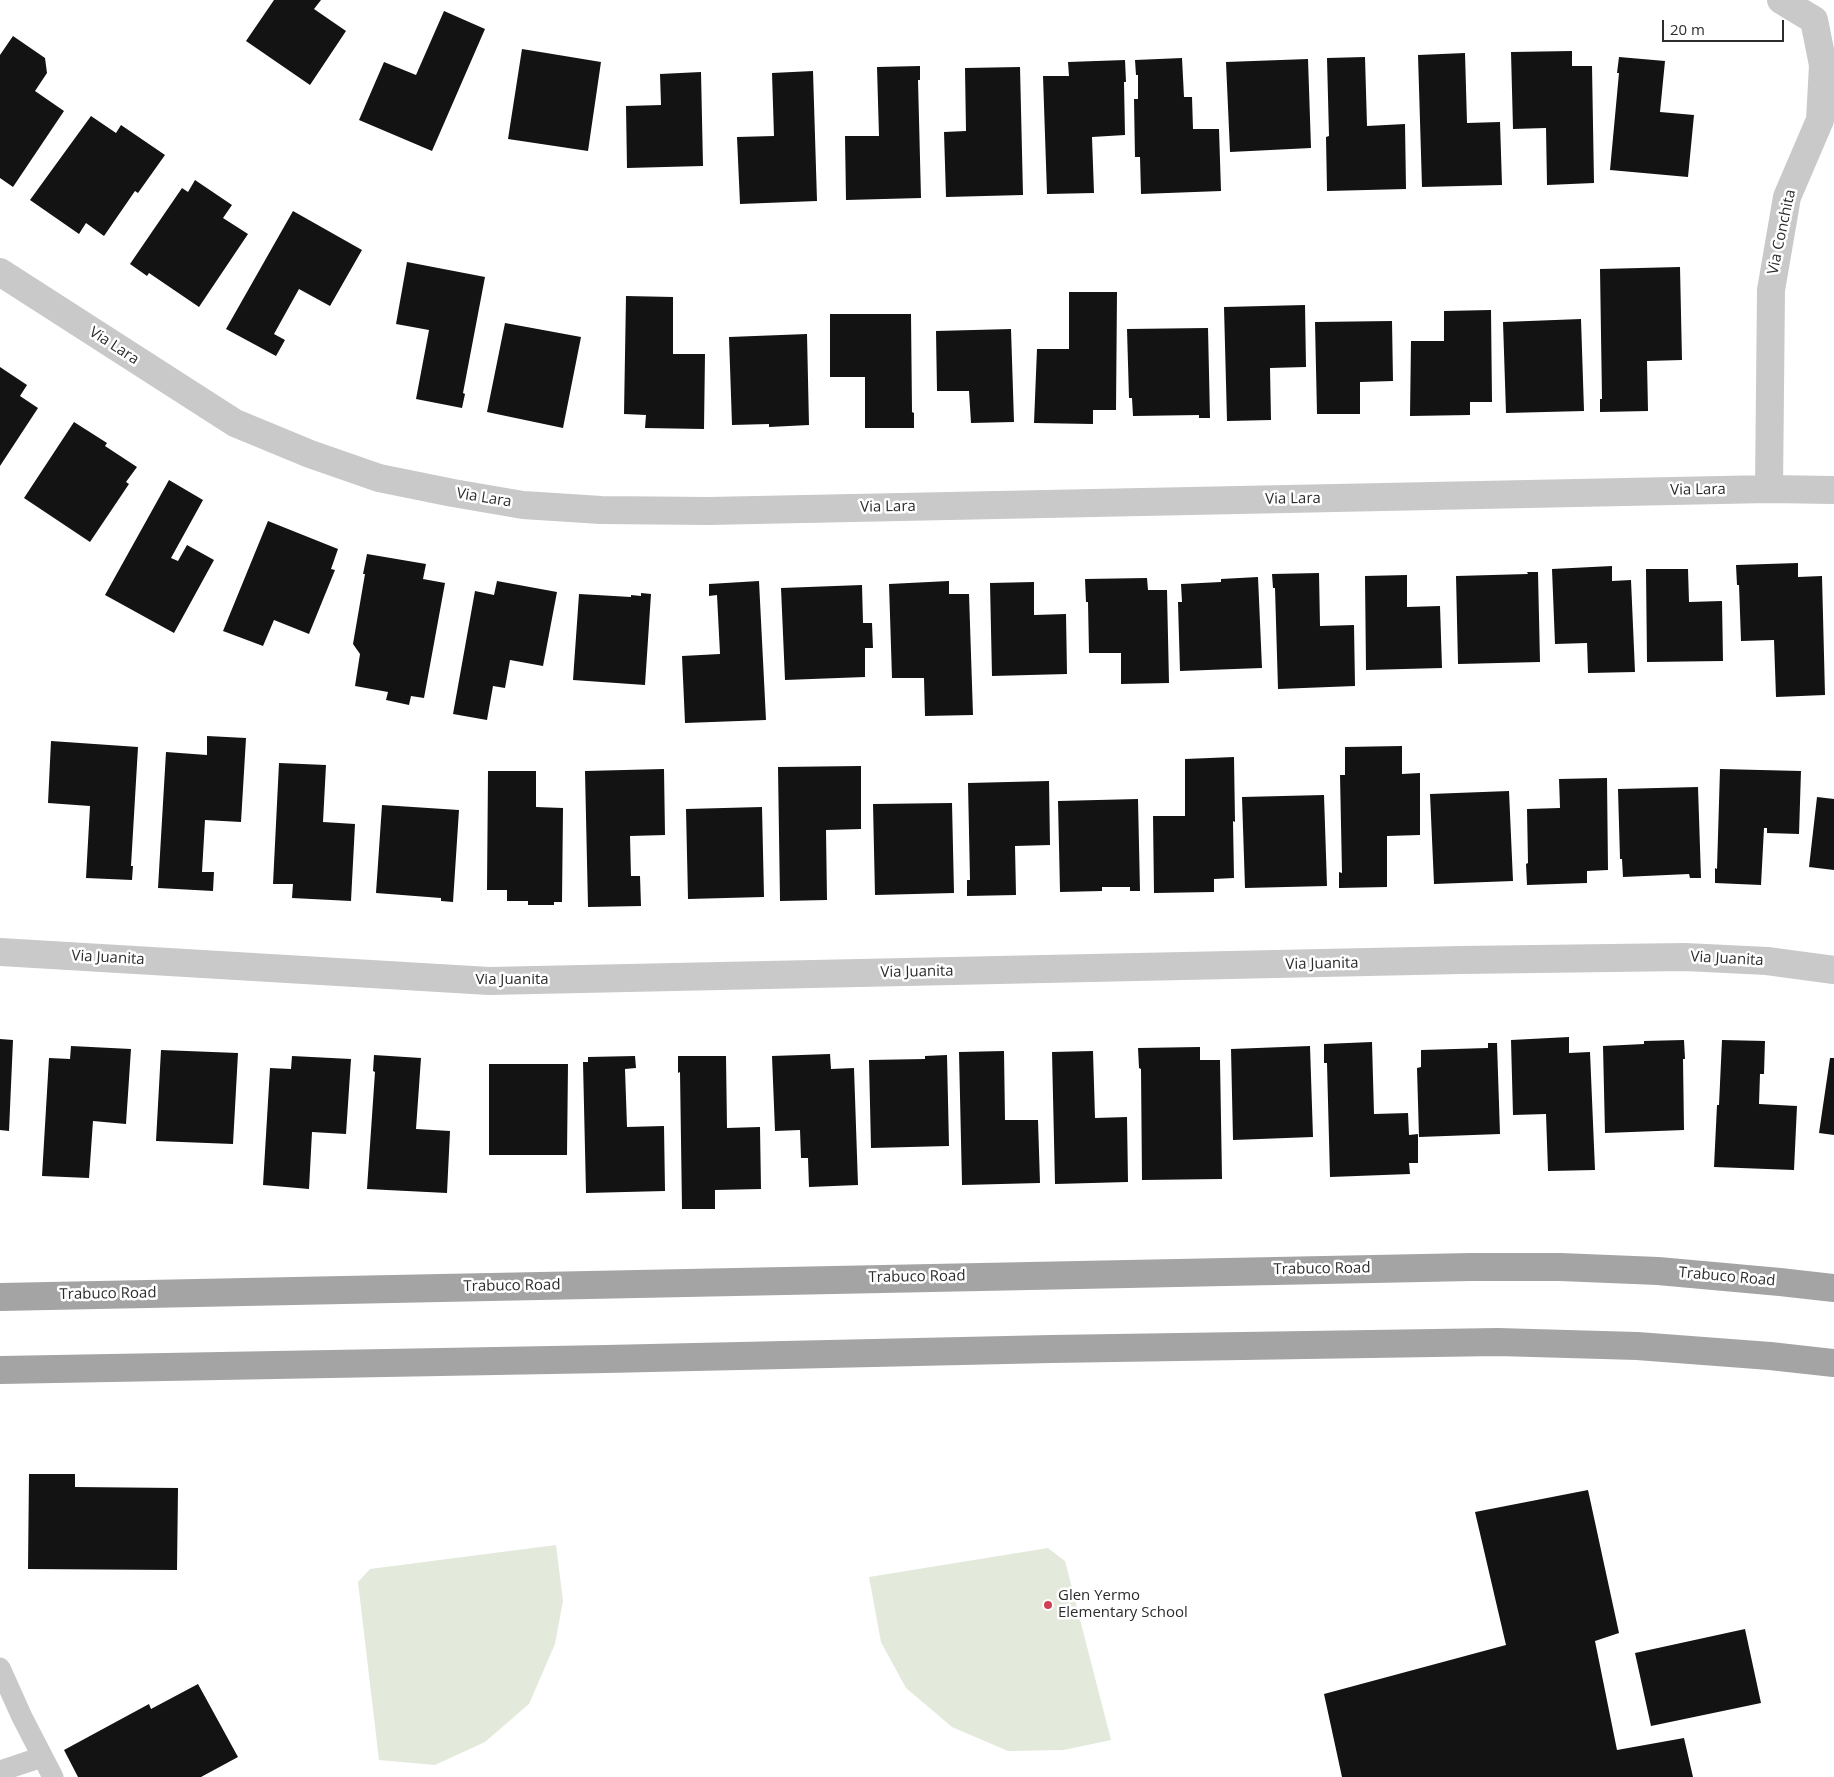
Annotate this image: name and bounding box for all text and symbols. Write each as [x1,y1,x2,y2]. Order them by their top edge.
scale bar [1664,10,1786,42]
text: 20 m [1670,19,1705,39]
street label: Via Conchita [1764,188,1800,276]
street label: Via Lara [86,323,142,369]
street label: Via Lara [1670,481,1726,499]
street label: Via Lara [455,485,513,511]
street label: Via Lara [1265,490,1321,508]
street label: Via Lara [860,498,916,516]
street label: Via Juanita [71,947,145,969]
street label: Via Juanita [1690,948,1764,970]
street label: Via Juanita [1285,954,1359,974]
street label: Via Juanita [880,962,954,982]
street label: Via Juanita [475,971,549,989]
street label: Trabuco Road [1273,1259,1371,1279]
street label: Trabuco Road [1678,1264,1776,1290]
street label: Trabuco Road [868,1267,966,1287]
street label: Trabuco Road [463,1276,561,1296]
street label: Trabuco Road [59,1284,157,1304]
place label: Glen Yermo Elementary School [1058,1587,1188,1622]
marker: Glen Yermo Elementary School [1042,1599,1054,1611]

